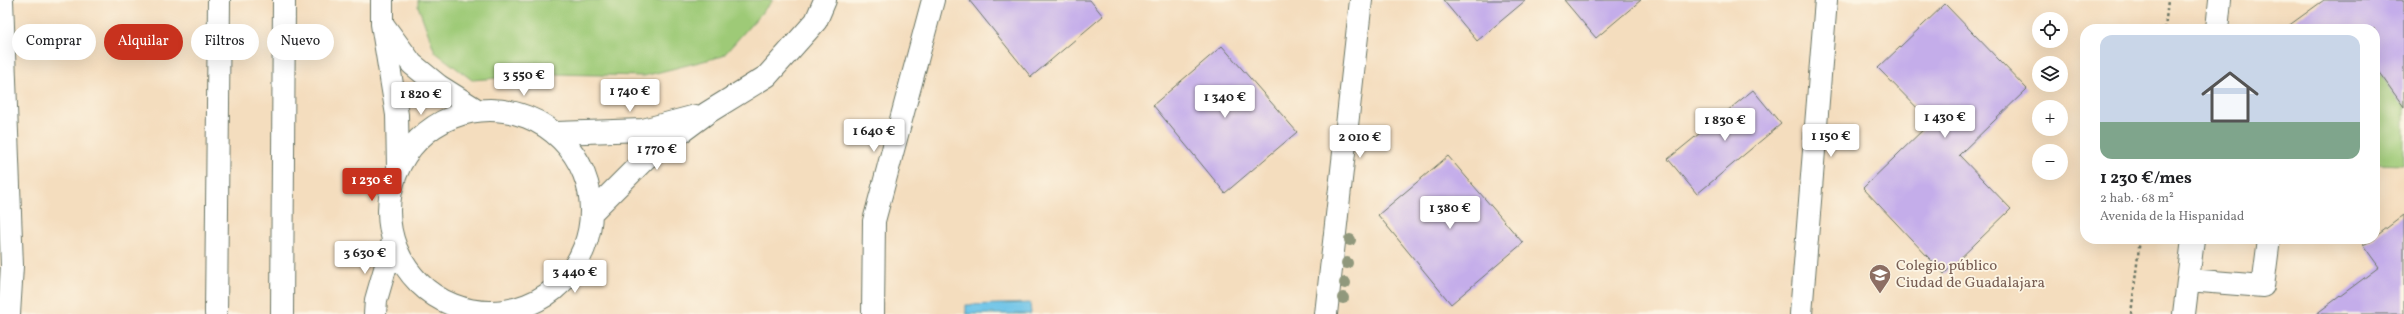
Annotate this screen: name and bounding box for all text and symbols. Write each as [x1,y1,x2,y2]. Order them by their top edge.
map controls [2032,12,2068,180]
button: locate [2032,12,2068,48]
chip: Comprar [12,24,96,60]
chip: Alquilar [104,24,183,60]
chip: Filtros [191,24,259,60]
chip: Nuevo [267,24,334,60]
button: layers [2032,56,2068,92]
icon: home [2194,61,2266,133]
pin: 3 550 € [487,63,561,97]
text: 3 550 € [503,67,545,85]
pin: 1 740 € [593,79,667,113]
pin: 1 820 € [384,82,458,116]
text: 1 740 € [610,83,650,101]
pin: 1 340 € [1188,85,1262,119]
text: 1 820 € [400,86,442,104]
text: 1 340 € [1204,89,1246,107]
button: + [2032,100,2068,136]
pin: 1 430 € [1908,105,1982,139]
pin: 1 830 € [1688,108,1762,142]
text: 1 430 € [1924,109,1966,127]
text: 1 830 € [1704,112,1746,130]
pin: 1 640 € [837,119,911,153]
text: 1 640 € [853,123,895,141]
pin: 1 150 € [1794,124,1868,158]
pin: 2 010 € [1323,125,1397,159]
text: 1 150 € [1811,128,1851,146]
text: 2 010 € [1339,129,1381,147]
pin: 1 770 € [620,137,694,171]
text: 1 770 € [637,141,677,159]
button: − [2032,144,2068,180]
text: 1 230 €/mes [2100,167,2192,190]
pin: 1 230 € [335,168,409,202]
text: 1 230 € [351,172,393,190]
text: 2 hab. · 68 m² [2100,190,2174,208]
pin: 1 380 € [1413,196,1487,230]
text: 1 380 € [1429,200,1471,218]
text: Avenida de la Hispanidad [2100,208,2244,226]
pin: 3 630 € [328,241,402,275]
text: 3 630 € [344,245,386,263]
place label: Colegio público Ciudad de Guadalajara [1896,256,2045,294]
pin: 3 440 € [538,260,612,294]
school or university icon: Colegio público Ciudad de Guadalajara [1867,262,1893,295]
text: 3 440 € [553,264,597,282]

